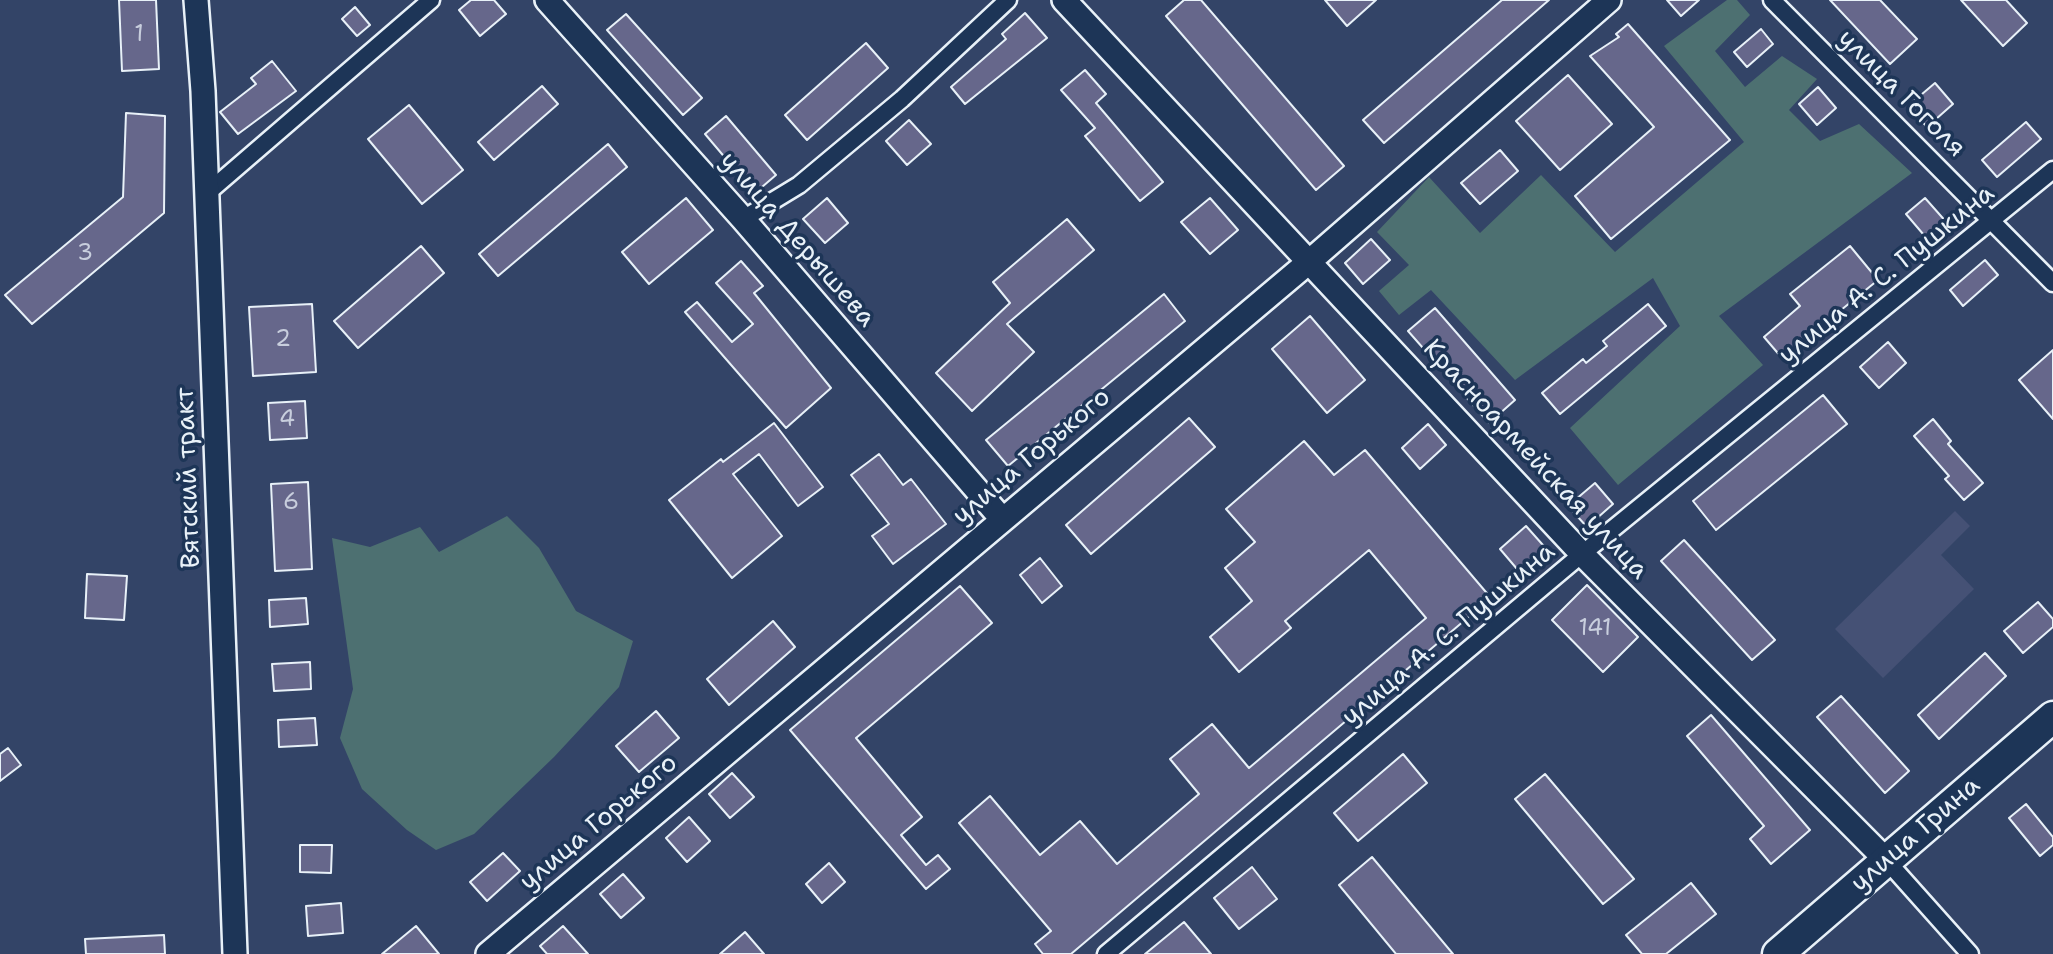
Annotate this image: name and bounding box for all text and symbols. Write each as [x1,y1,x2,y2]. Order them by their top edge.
house number: 1 [134,21,144,49]
street label: улица Гоголя [1831,24,1971,164]
street label: улица Дерышева [712,146,882,334]
street label: улица А. С. Пушкина [1773,178,2001,372]
house number: 3 [77,240,93,268]
house number: 2 [275,326,291,354]
street label: Красноармейская улица [1416,334,1654,586]
street label: улица Горького [947,382,1117,532]
street label: Вятский тракт [170,387,208,569]
house number: 4 [279,406,295,434]
house number: 6 [283,489,299,517]
street label: улица А. С. Пушкина [1336,537,1562,733]
house number: 141 [1578,615,1612,643]
street label: улица Горького [514,748,684,898]
street label: улица Грина [1845,770,1987,900]

